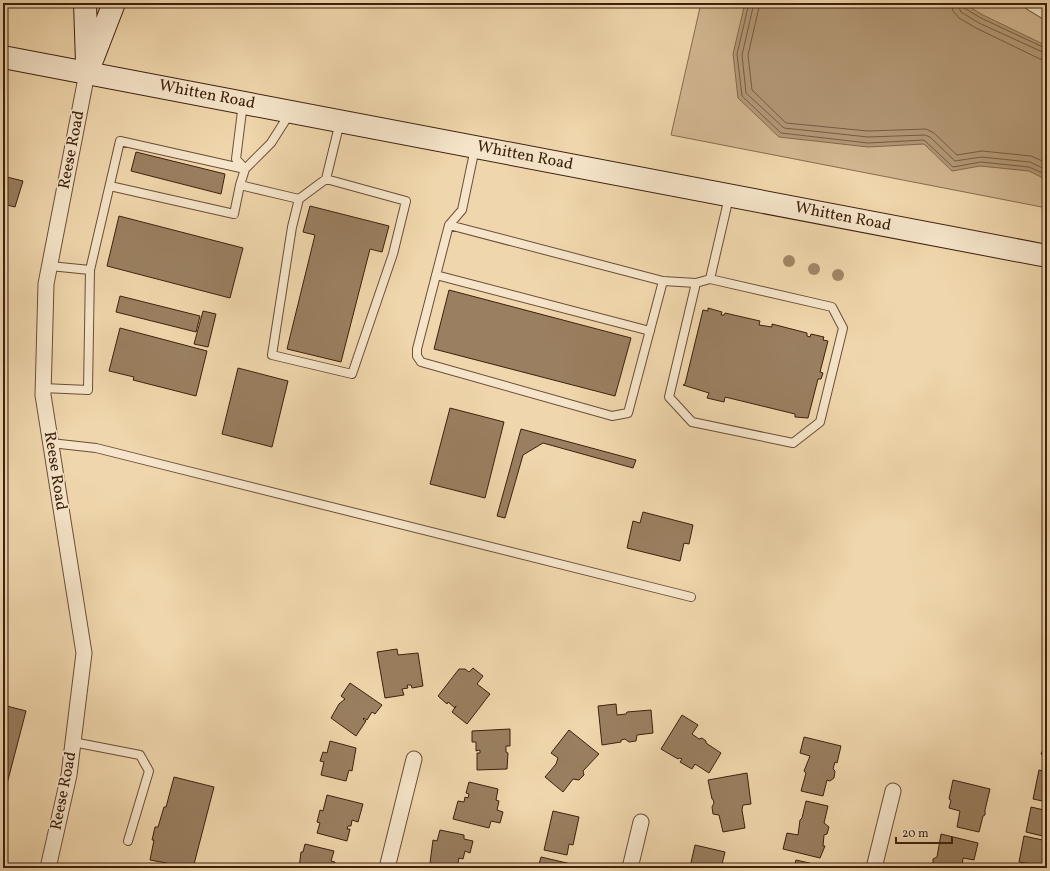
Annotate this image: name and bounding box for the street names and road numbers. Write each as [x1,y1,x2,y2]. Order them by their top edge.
street label: Whitten Road [157,75,257,115]
street label: Reese Road [54,109,90,191]
street label: Whitten Road [475,136,575,176]
street label: Whitten Road [793,197,893,237]
street label: Reese Road [38,430,72,512]
street label: Reese Road [46,750,82,832]

